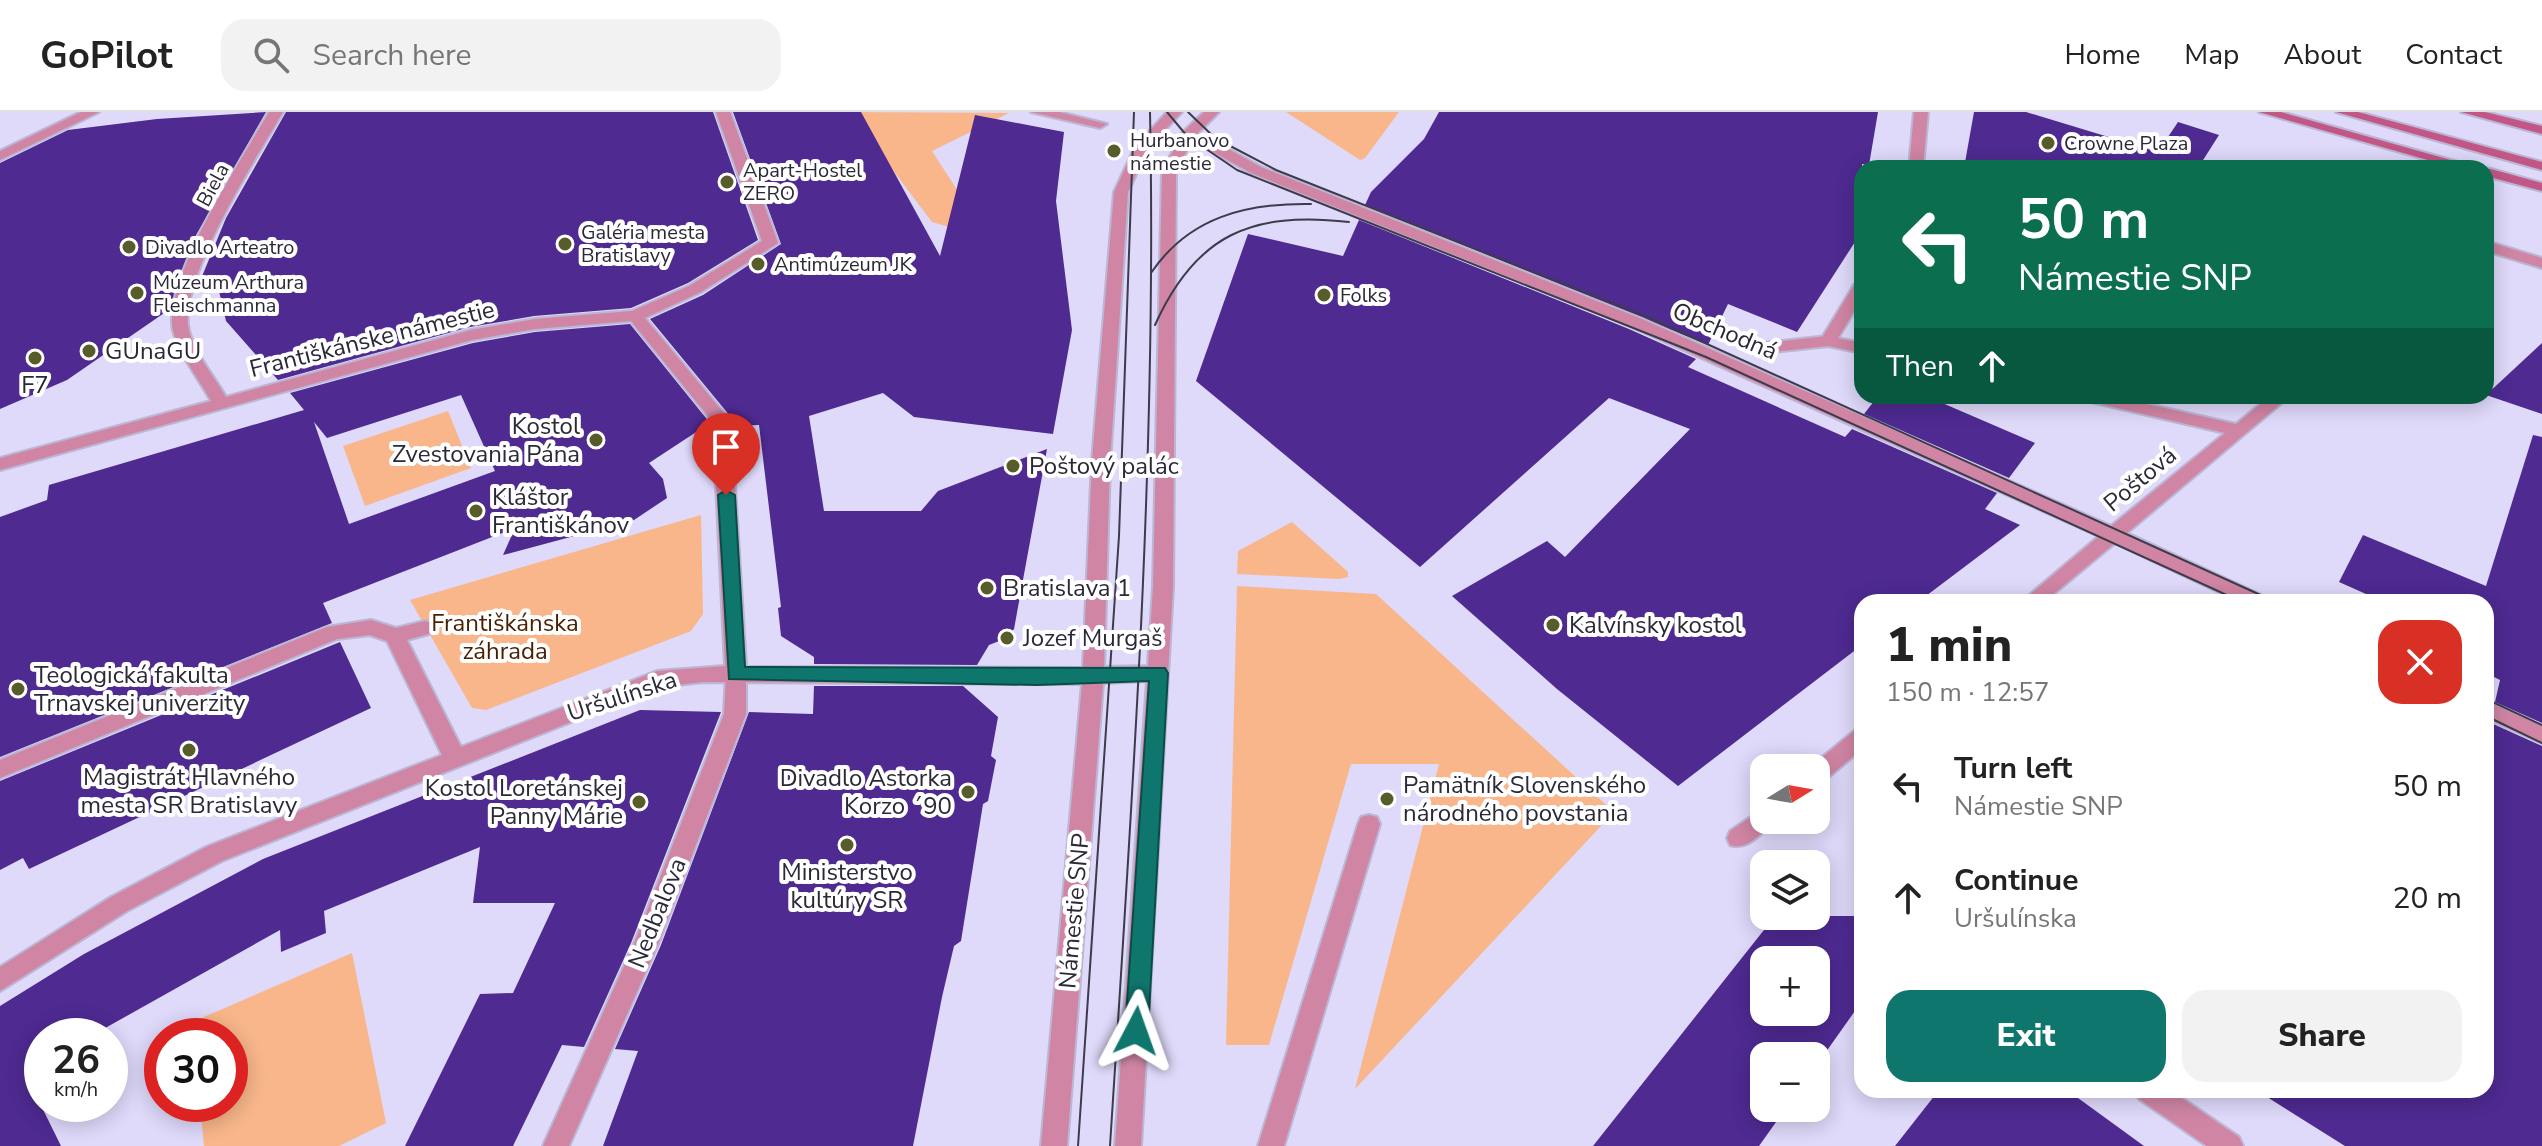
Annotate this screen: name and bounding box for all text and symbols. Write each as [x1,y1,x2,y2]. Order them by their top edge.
search box [221,19,781,91]
text: GoPilot [40,30,173,81]
icon: search [249,33,293,77]
text: Search here [313,35,472,76]
text: Home [2065,36,2140,74]
text: Map [2184,36,2239,74]
text: About [2283,36,2361,74]
text: Contact [2405,36,2502,74]
place label: Hurbanovo námestie [1130,127,1229,177]
place label: Crowne Plaza [2064,130,2188,157]
marker: Crowne Plaza [2039,134,2057,152]
marker: Hurbanovo námestie [1105,142,1123,160]
place label: Apart-Hostel ZERO [743,157,862,207]
street label: Biela [190,159,236,211]
marker: Apart-Hostel ZERO [718,173,736,191]
text: 50 m [2018,181,2149,258]
icon: left [1886,192,1990,296]
place label: Galéria mesta Bratislavy [581,219,705,269]
place label: Divadlo Arteatro [145,234,294,261]
marker: Galéria mesta Bratislavy [556,235,574,253]
marker: Divadlo Arteatro [120,238,138,256]
place label: Antimúzeum JK [774,251,913,278]
text: Námestie SNP [2018,254,2252,303]
marker: Antimúzeum JK [749,255,767,273]
place label: Múzeum Arthura Fleischmanna [153,269,304,319]
place label: Folks [1340,282,1387,309]
marker: Múzeum Arthura Fleischmanna [128,284,146,302]
marker: Folks [1315,286,1333,304]
street label: Františkánske námestie [246,293,498,385]
street label: Obchodná [1668,295,1782,367]
place label: GUnaGU [105,335,201,367]
marker: GUnaGU [80,342,98,360]
icon: ahead [1970,344,2014,388]
text: Then [1886,346,1954,387]
marker: F7 [26,349,44,367]
place label: F7 [21,369,49,401]
place label: Kostol Zvestovania Pána [392,410,580,470]
pin [692,413,760,495]
icon: arrive [704,425,748,469]
marker: Kostol Zvestovania Pána [587,431,605,449]
street label: Poštová [2097,439,2183,519]
place label: Poštový palác [1029,450,1179,482]
marker: Poštový palác [1004,457,1022,475]
place label: Kláštor Františkánov [492,481,630,541]
marker: Kláštor Františkánov [467,502,485,520]
place label: Bratislava 1 [1003,572,1131,604]
marker: Bratislava 1 [978,579,996,597]
park label: Františkánska záhrada [431,607,579,667]
place label: Kalvínsky kostol [1569,609,1742,641]
text: 1 min [1886,612,2012,678]
marker: Kalvínsky kostol [1544,616,1562,634]
button: close [2378,620,2462,704]
place label: Jozef Murgaš [1022,622,1163,654]
marker: Jozef Murgaš [998,629,1016,647]
place label: Teologická fakulta Trnavskej univerzity [34,659,246,719]
street label: Uršulínska [563,663,681,729]
text: 150 m · 12:57 [1886,675,2049,710]
marker: Teologická fakulta Trnavskej univerzity [9,680,27,698]
marker: Magistrát Hlavného mesta SR Bratislavy [180,741,198,759]
text: Turn left [1954,748,2072,789]
north arrow [1750,754,1830,834]
map controls [1750,754,1830,1122]
place label: Magistrát Hlavného mesta SR Bratislavy [81,761,298,821]
place label: Divadlo Astorka Korzo ´90 [780,762,952,822]
icon: left [1886,764,1930,808]
text: 50 m [2393,766,2462,807]
place label: Pamätník Slovenského národného povstania [1403,769,1646,829]
place label: Kostol Loretánskej Panny Márie [425,772,623,832]
marker: Divadlo Astorka Korzo ´90 [959,783,977,801]
text: Námestie SNP [1954,789,2123,824]
marker: Pamätník Slovenského národného povstania [1378,790,1396,808]
marker: Kostol Loretánskej Panny Márie [630,793,648,811]
street label: Námestie SNP [1051,832,1097,990]
marker: Ministerstvo kultúry SR [838,836,856,854]
button: layers [1750,850,1830,930]
street label: Nedbalova [620,853,694,973]
place label: Ministerstvo kultúry SR [781,856,913,916]
text: Continue [1954,860,2079,901]
icon: ahead [1886,876,1930,920]
text: 20 m [2393,878,2462,919]
text: Uršulínska [1954,901,2077,936]
button: + [1750,946,1830,1026]
position arrow [1094,989,1178,1073]
button: Exit [1886,990,2166,1082]
button: Share [2182,990,2462,1082]
speed limit sign: 30 [144,1018,248,1122]
text: 26 [52,1033,100,1087]
button: − [1750,1042,1830,1122]
text: km/h [54,1076,98,1103]

